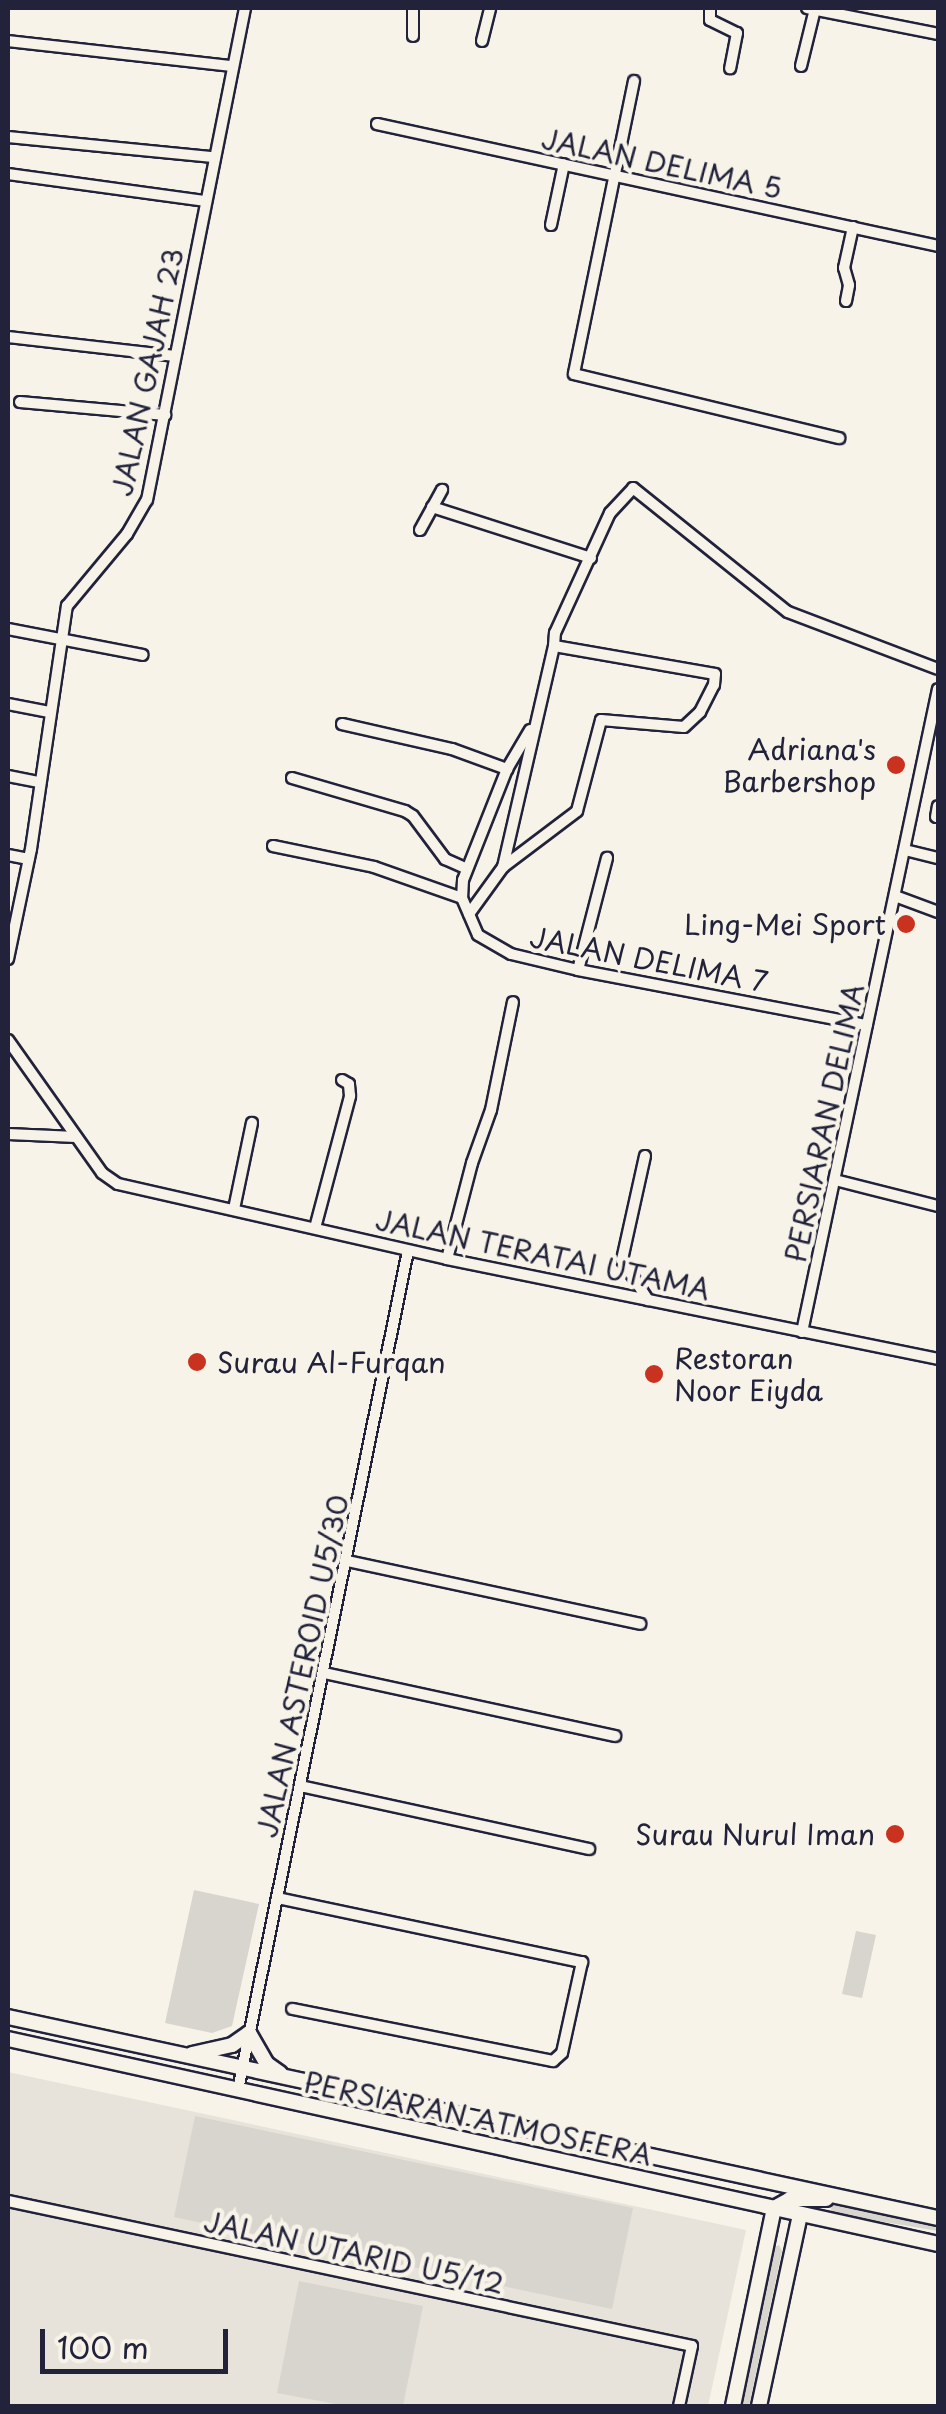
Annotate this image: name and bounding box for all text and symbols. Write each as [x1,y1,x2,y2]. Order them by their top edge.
street label: JALAN DELIMA 5 [541,121,783,205]
street label: JALAN GAJAH 23 [104,245,190,499]
place label: Adriana's Barbershop [723,732,876,798]
marker: Adriana's Barbershop [885,754,907,776]
place label: Ling-Mei Sport [685,907,886,941]
marker: Ling-Mei Sport [895,913,917,935]
street label: JALAN DELIMA 7 [528,920,770,998]
street label: PERSIARAN DELIMA [778,979,870,1267]
street label: JALAN TERATAI UTAMA [373,1202,713,1306]
place label: Restoran Noor Eiyda [674,1341,823,1407]
place label: Surau Al-Furqan [217,1345,445,1379]
marker: Surau Al-Furqan [186,1351,208,1373]
marker: Restoran Noor Eiyda [643,1363,665,1385]
street label: JALAN ASTEROID U5/30 [249,1492,355,1840]
place label: Surau Nurul Iman [635,1817,875,1851]
marker: Surau Nurul Iman [884,1823,906,1845]
street label: PERSIARAN ATMOSFERA [301,2065,655,2171]
street label: JALAN UTARID U5/12 [200,2203,508,2301]
scale bar [45,2309,232,2371]
text: 100 m [57,2324,149,2369]

